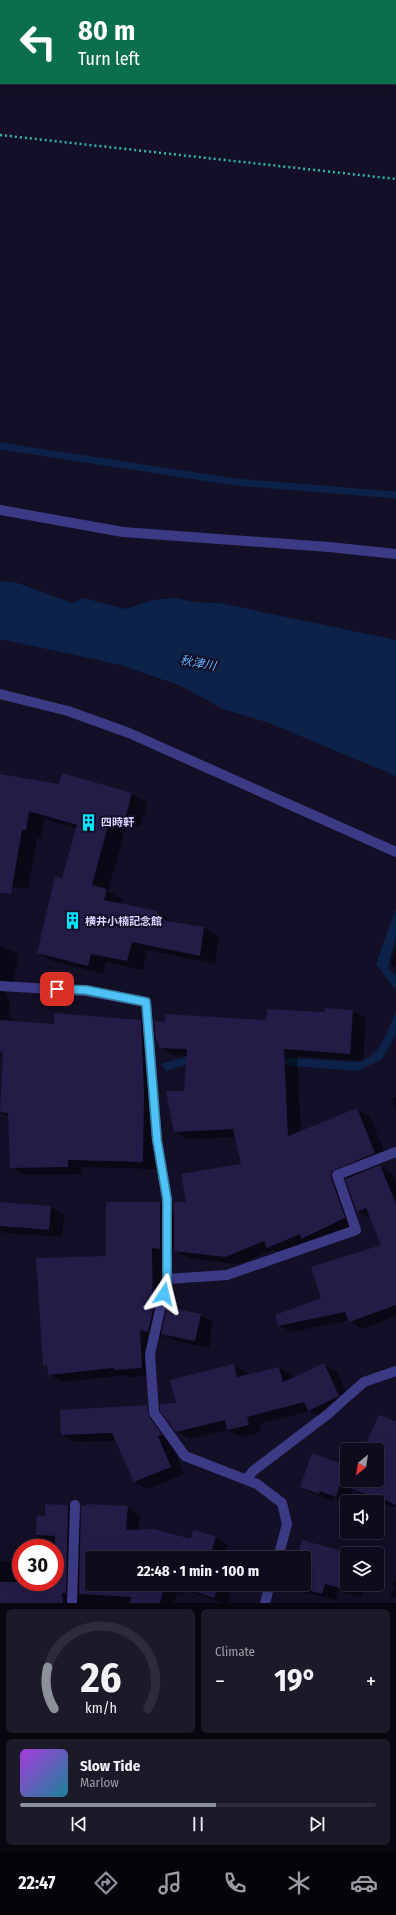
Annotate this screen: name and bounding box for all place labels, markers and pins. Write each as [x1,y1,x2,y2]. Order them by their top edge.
building icon: 四時軒 [78,812,98,832]
place label: 四時軒 [101,816,134,829]
building icon: 横井小楠記念館 [62,911,82,931]
place label: 横井小楠記念館 [85,915,162,928]
pin [40,972,74,1006]

